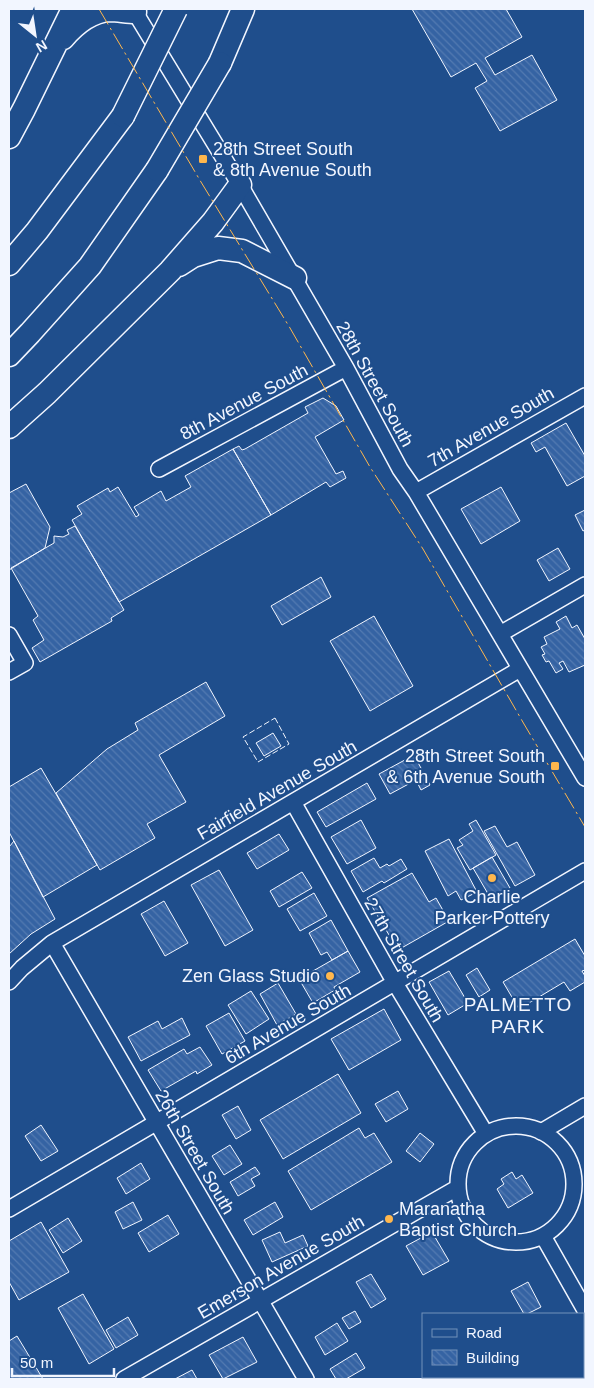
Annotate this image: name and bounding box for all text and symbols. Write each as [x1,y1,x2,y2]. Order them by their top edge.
north arrow [10,10,60,60]
text: N [33,37,50,56]
place label: 28th Street South & 8th Avenue South [213,139,372,180]
marker: 28th Street South & 8th Avenue South [197,153,209,165]
street label: 28th Street South [332,318,418,450]
street label: 8th Avenue South [177,360,311,444]
street label: 7th Avenue South [425,383,557,471]
street label: Fairfield Avenue South [194,736,360,844]
place label: 28th Street South & 6th Avenue South [386,746,545,787]
marker: 28th Street South & 6th Avenue South [549,760,561,772]
marker: Charlie Parker Pottery [486,872,498,884]
place label: Charlie Parker Pottery [434,887,550,928]
street label: 27th Street South [360,894,448,1026]
place label: Zen Glass Studio [182,966,320,986]
marker: Zen Glass Studio [324,970,336,982]
street label: 6th Avenue South [222,980,354,1068]
district label: PALMETTO PARK [464,994,572,1037]
street label: 26th Street South [151,1086,239,1218]
place label: Maranatha Baptist Church [399,1199,517,1240]
street label: Emerson Avenue South [194,1211,368,1323]
marker: Maranatha Baptist Church [383,1213,395,1225]
legend [422,1313,584,1378]
text: Road [466,1324,502,1341]
scale bar [12,1346,115,1378]
text: Building [466,1349,519,1366]
text: 50 m [20,1354,53,1371]

